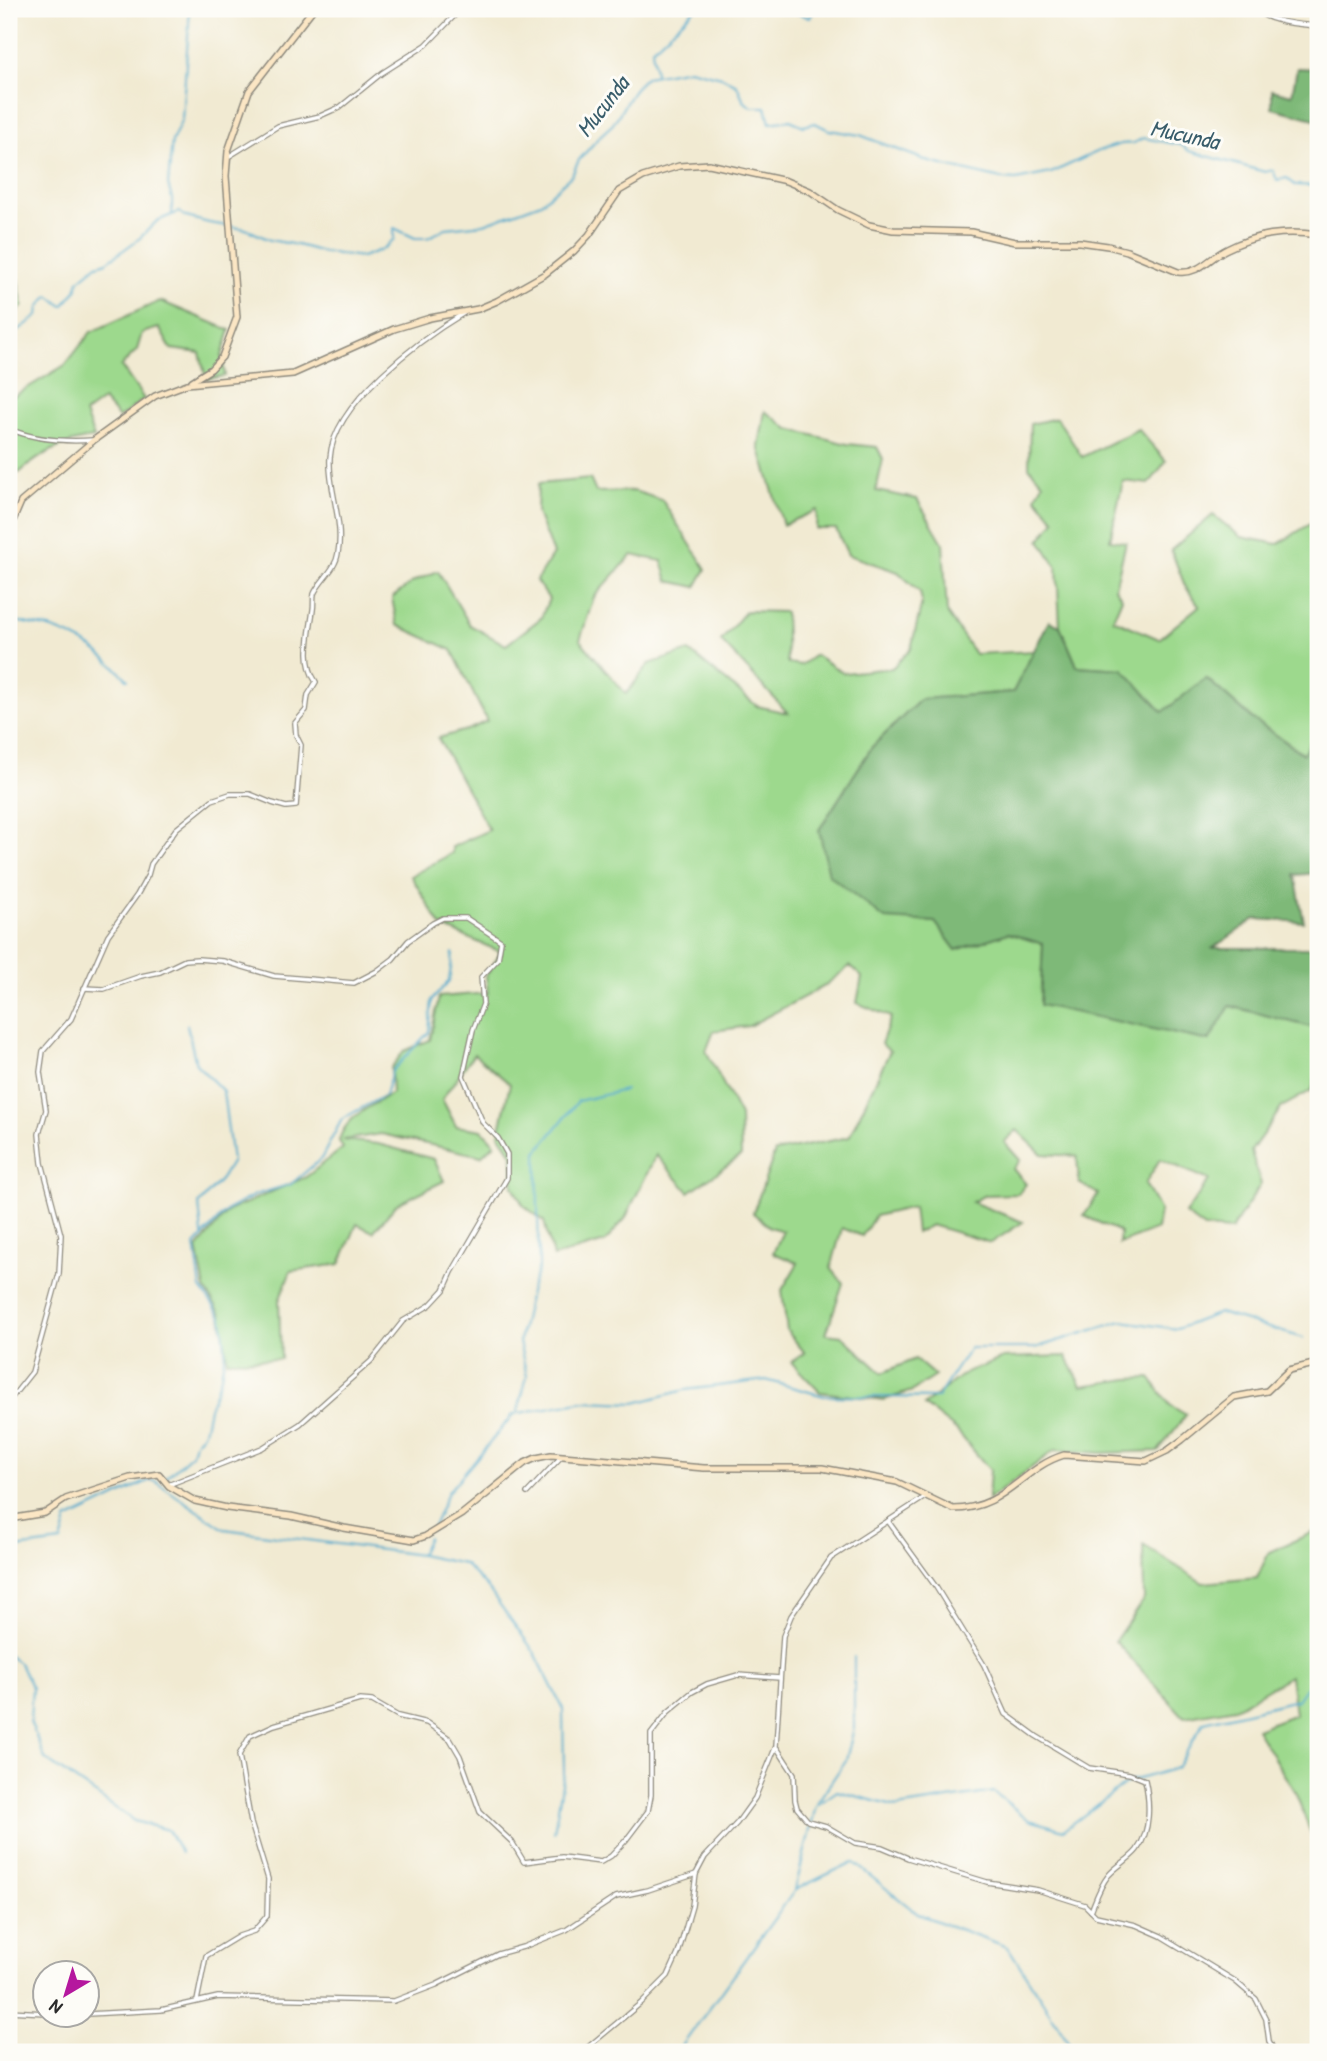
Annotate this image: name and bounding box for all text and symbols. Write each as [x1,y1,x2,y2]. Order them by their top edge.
water label: Mucunda [568,68,637,143]
water label: Mucunda [1148,112,1224,157]
north arrow [32,1960,102,2030]
text: N [44,1994,68,2021]

